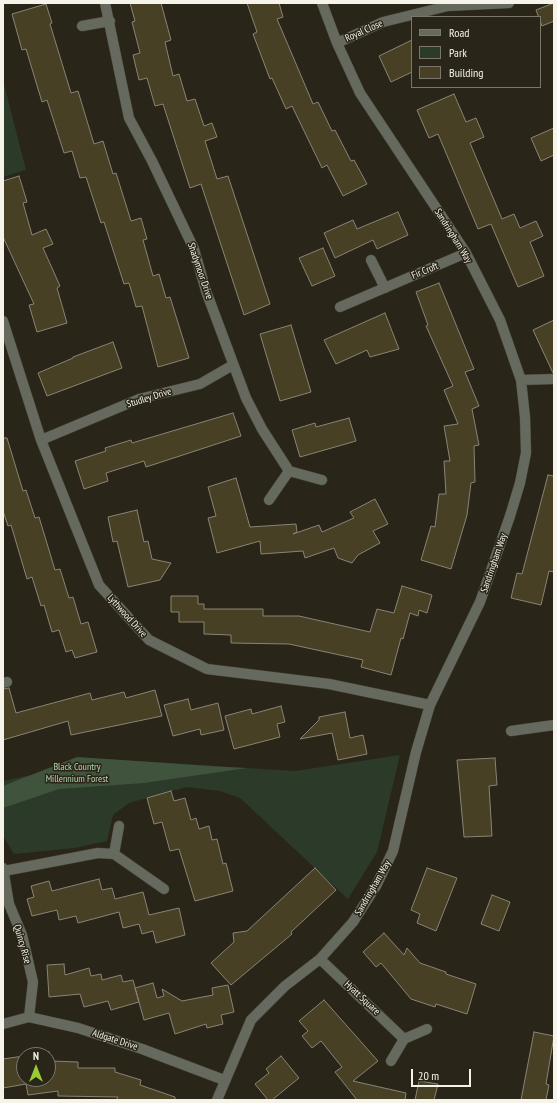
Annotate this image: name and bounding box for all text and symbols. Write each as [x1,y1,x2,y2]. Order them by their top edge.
legend [411,16,541,88]
street label: Royal Close [343,17,385,45]
text: Road [449,25,469,40]
text: Park [449,45,467,60]
text: Building [449,65,484,80]
street label: Sandringham Way [432,207,474,265]
street label: Shadymoor Drive [185,241,215,301]
street label: Fir Croft [410,260,440,282]
street label: Studley Drive [125,386,173,410]
street label: Sandringham Way [478,532,510,594]
street label: Lythwood Drive [105,592,149,640]
park label: Black Country Millennium Forest [46,761,108,784]
street label: Sandringham Way [352,858,394,918]
street label: Quincy Rise [11,923,33,965]
street label: Hyatt Square [342,978,382,1018]
street label: Aldgate Drive [91,1027,139,1053]
north arrow [16,1047,56,1087]
text: N [33,1049,39,1063]
scale bar [413,1061,473,1087]
text: 20 m [418,1068,439,1083]

